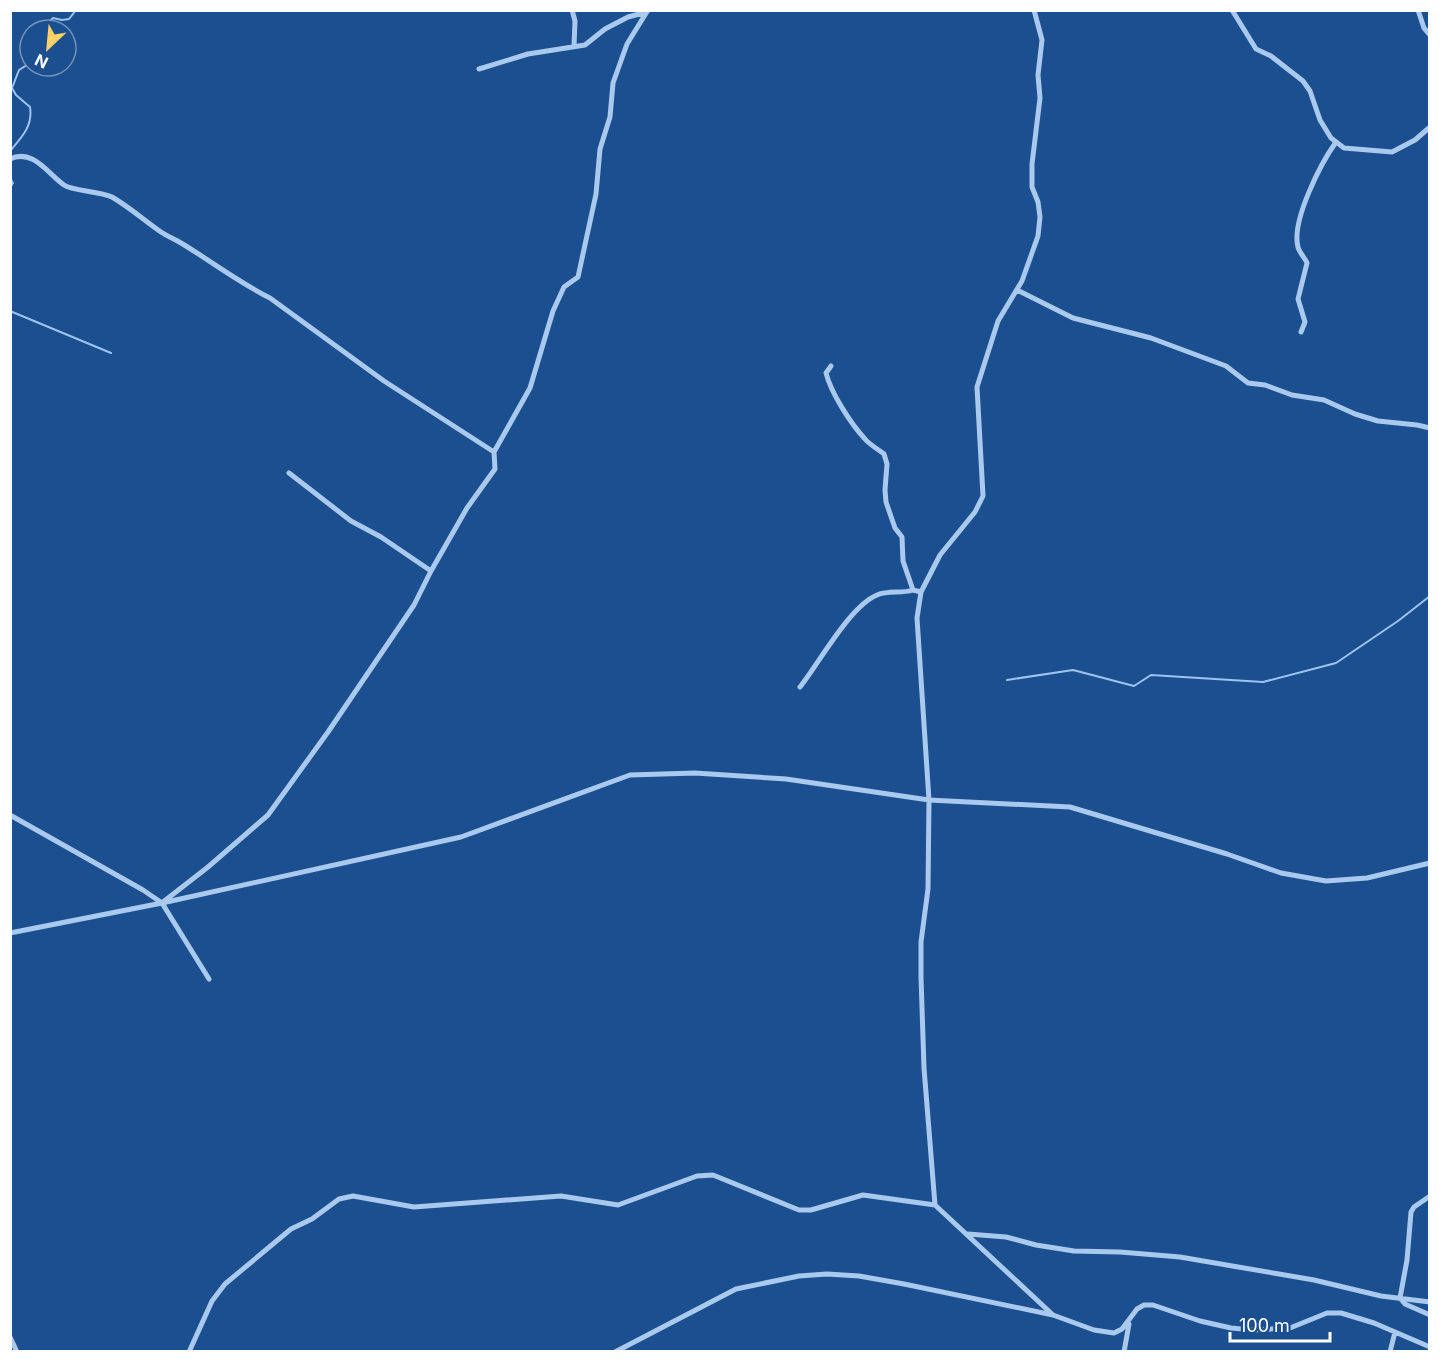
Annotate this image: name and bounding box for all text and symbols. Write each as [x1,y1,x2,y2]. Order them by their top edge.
north arrow [18,18,78,78]
text: N [32,50,51,73]
scale bar [1230,1305,1330,1343]
text: 100 m [1239,1315,1290,1336]

